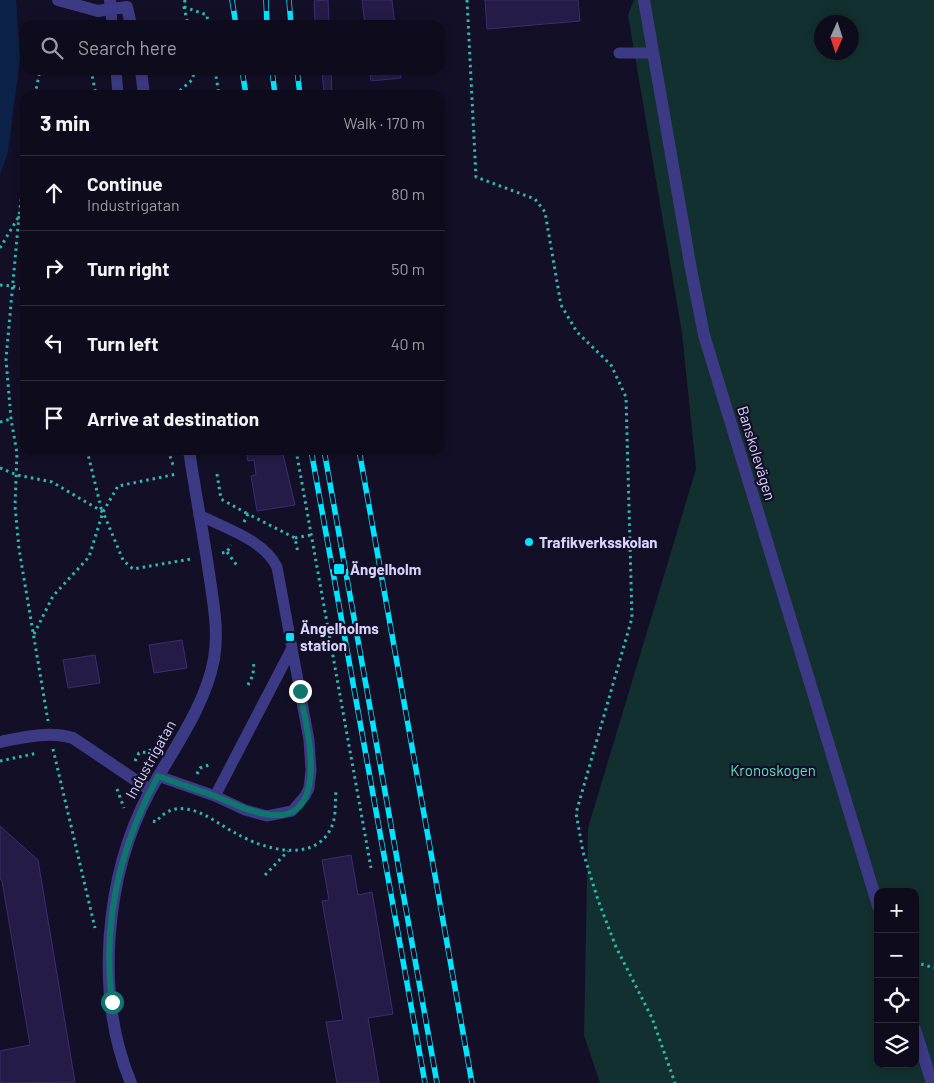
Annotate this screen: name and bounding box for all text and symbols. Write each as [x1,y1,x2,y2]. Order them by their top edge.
north arrow [814,15,859,60]
search box [20,20,445,75]
icon: search [38,34,66,62]
text: Search here [78,36,177,59]
text: 3 min [40,110,90,135]
text: Walk · 170 m [343,113,425,132]
text: Continue [87,172,163,195]
icon: ahead [40,179,68,207]
text: 80 m [391,184,425,203]
text: Industrigatan [87,195,180,214]
icon: right [40,254,68,282]
text: Turn right [87,257,169,280]
text: 50 m [391,259,425,278]
icon: left [40,329,68,357]
text: Turn left [87,332,158,355]
text: 40 m [391,334,425,353]
icon: arrive [40,404,68,432]
street label: Banskolevägen [734,404,780,502]
text: Arrive at destination [87,407,259,430]
place label: Trafikverksskolan [539,533,658,551]
marker: Trafikverksskolan [523,536,535,548]
place label: Ängelholm [350,560,421,578]
marker: Ängelholm [332,562,346,576]
place label: Ängelholms station [300,619,379,654]
marker: Ängelholms station [284,631,296,643]
route end [289,680,312,703]
street label: Industrigatan [121,717,179,801]
park label: Kronoskogen [730,761,816,779]
map controls [874,888,919,1068]
button: + [874,888,919,933]
button: − [874,933,919,978]
button: locate [874,978,919,1023]
route start [101,991,124,1014]
button: layers [874,1023,919,1068]

